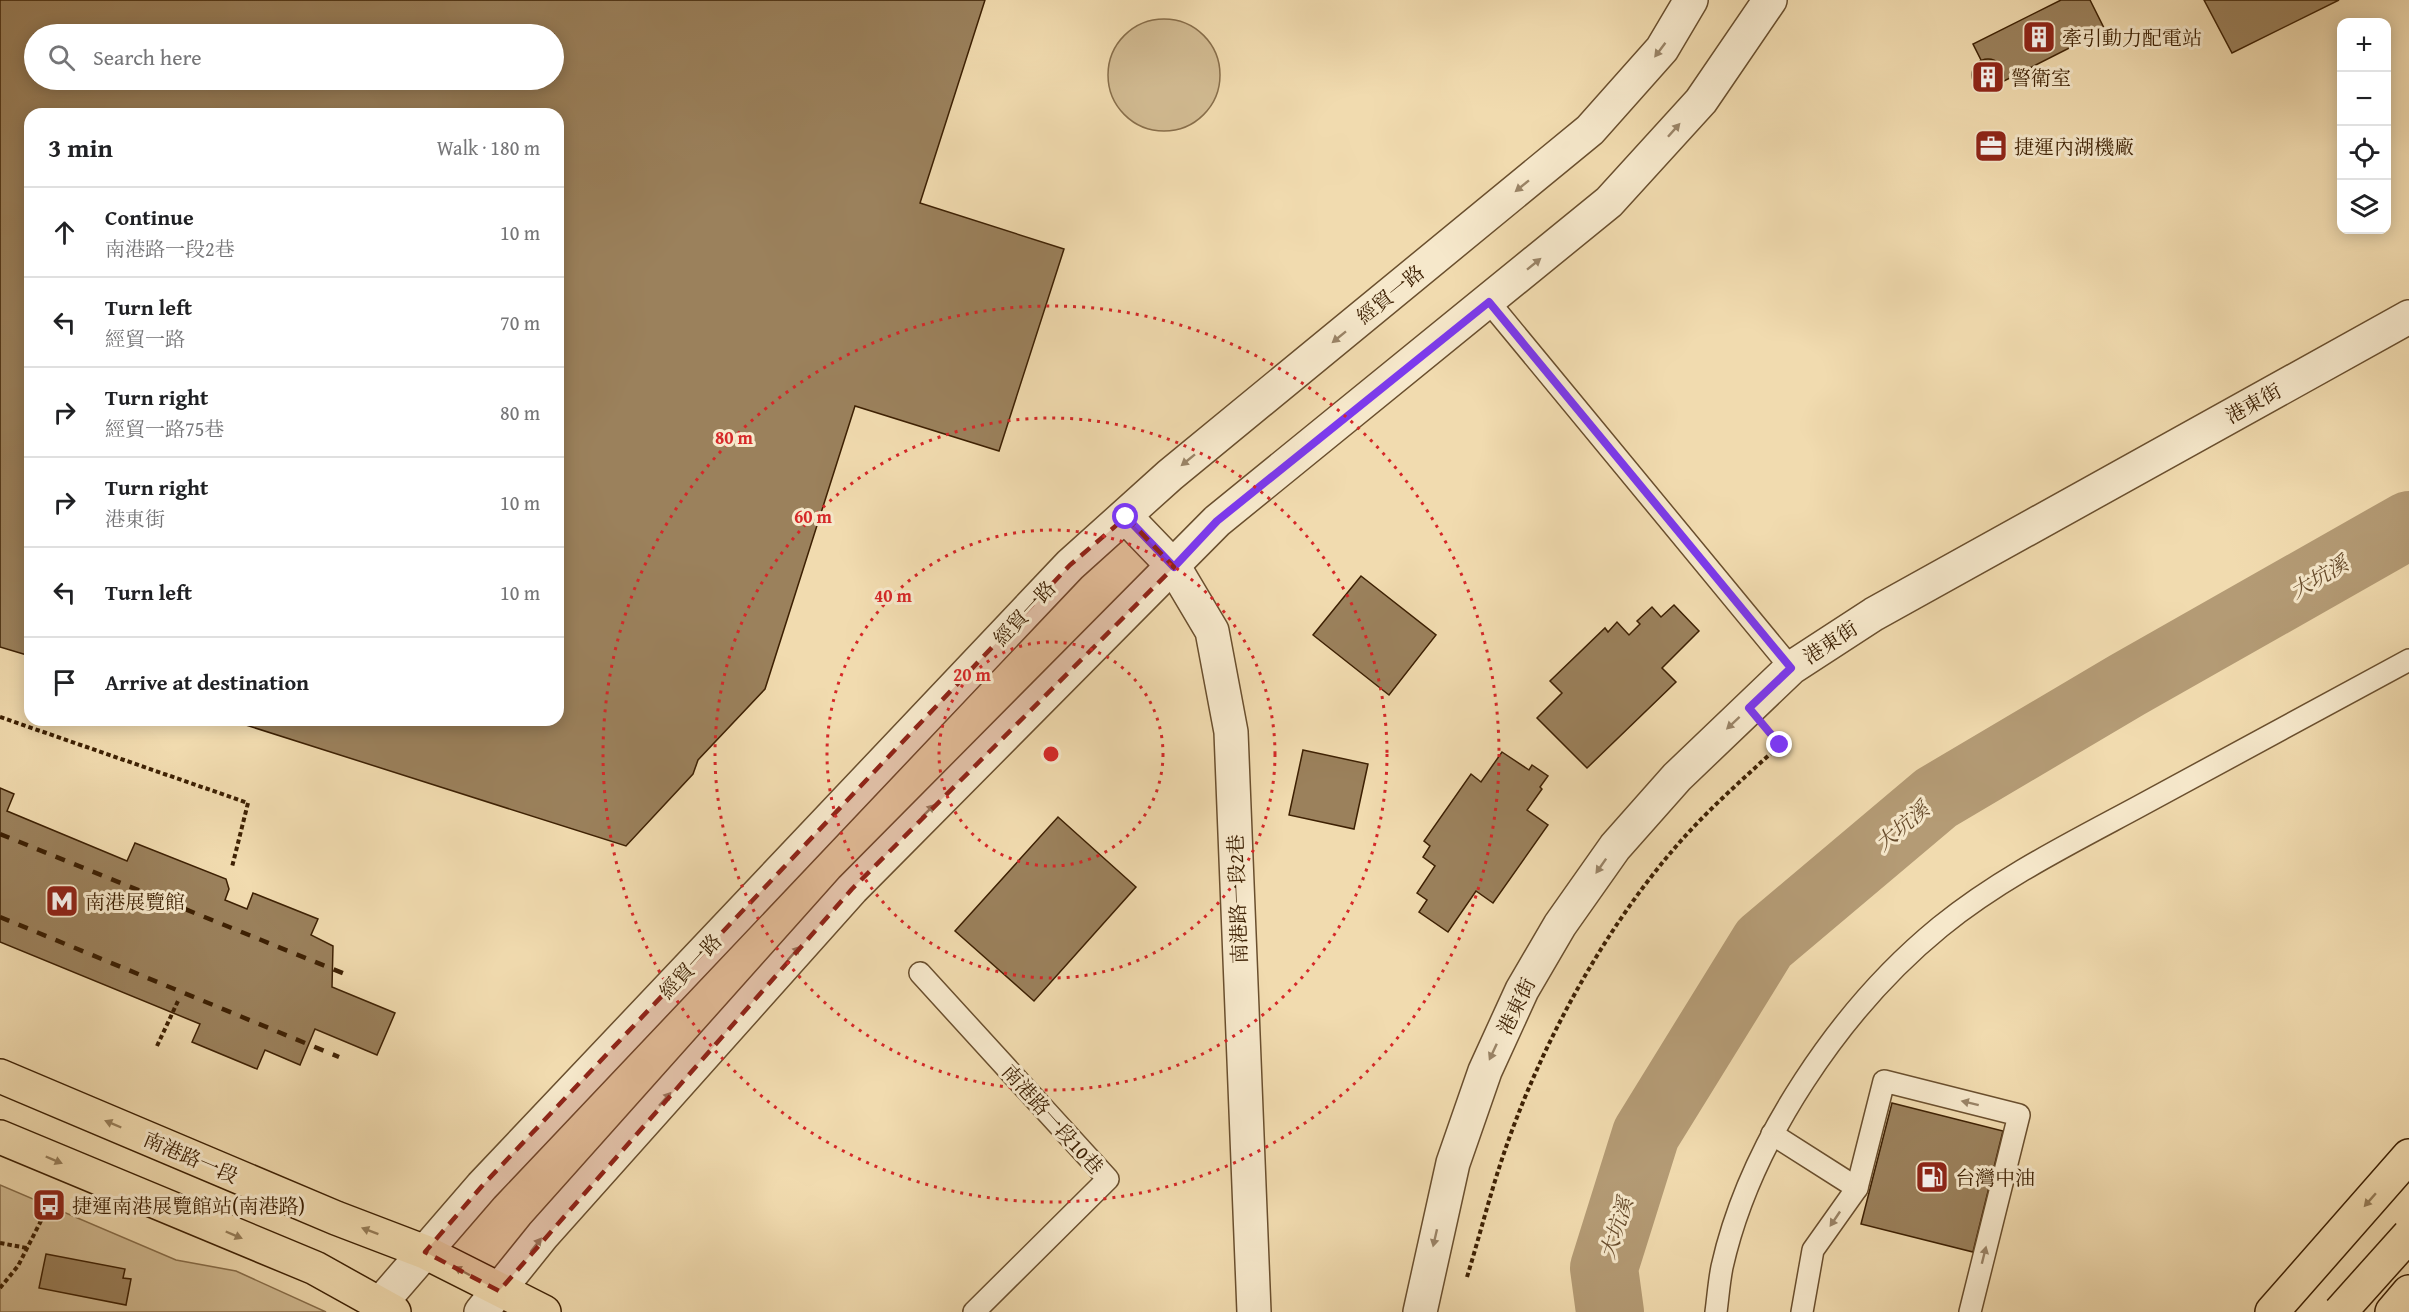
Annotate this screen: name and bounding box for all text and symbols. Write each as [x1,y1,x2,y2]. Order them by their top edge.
map controls [2337,18,2391,234]
button: + [2337,18,2391,72]
building icon: 牽引動力配電站 [2021,19,2057,55]
place label: 牽引動力配電站 [2062,23,2202,52]
search box [24,24,564,90]
icon: search [45,41,78,74]
text: Search here [93,41,202,73]
one-way arrow [1654,41,1666,57]
building icon: 警衛室 [1970,59,2006,95]
place label: 警衛室 [2011,63,2071,92]
button: − [2337,72,2391,126]
one-way arrow [1667,123,1681,137]
button: locate [2337,126,2391,180]
text: 3 min [48,128,113,167]
office icon: 捷運內湖機廠 [1973,128,2009,164]
place label: 捷運內湖機廠 [2014,132,2134,161]
text: Walk · 180 m [437,133,540,162]
one-way arrow [1514,180,1530,193]
button: layers [2337,180,2391,234]
text: Continue [105,201,194,233]
icon: ahead [48,216,81,249]
text: 10 m [500,218,540,247]
text: 南港路一段2巷 [105,234,235,263]
street label: 經貿一路 [1350,258,1430,330]
one-way arrow [1526,258,1541,271]
text: Turn left [105,291,192,323]
icon: left [48,306,81,339]
text: 70 m [500,308,540,337]
text: 經貿一路 [105,324,185,353]
one-way arrow [1331,330,1347,343]
street label: 港東街 [2220,376,2286,430]
text: Turn right [105,381,208,413]
icon: right [48,396,81,429]
text: 80 m [500,398,540,427]
text: 經貿一路75巷 [105,414,224,443]
text: 80 m [715,424,754,451]
one-way arrow [1180,454,1196,467]
text: Turn right [105,471,208,503]
icon: right [48,486,81,519]
text: 10 m [500,488,540,517]
text: 60 m [794,503,833,530]
route start [1112,503,1138,529]
text: 港東街 [105,504,165,533]
water label: 大坑溪 [2284,547,2356,606]
street label: 經貿一路 [986,574,1062,652]
icon: left [48,576,81,609]
text: Turn left [105,576,192,608]
text: 10 m [500,578,540,607]
text: 40 m [874,582,913,609]
street label: 港東街 [1797,614,1863,670]
text: 20 m [953,661,992,688]
icon: arrive [48,666,81,699]
text: Arrive at destination [105,666,309,698]
one-way arrow [1726,716,1741,730]
route end [1766,731,1792,757]
centre of rings [1041,744,1061,764]
water label: 大坑溪 [1868,793,1938,858]
one-way arrow [921,804,935,819]
street label: 南港路一段2巷 [1220,834,1254,964]
one-way arrow [1596,858,1607,874]
metro station icon: 南港展覽館 [44,883,80,919]
place label: 南港展覽館 [85,887,185,916]
street label: 經貿一路 [652,927,728,1005]
one-way arrow [787,946,800,961]
street label: 港東街 [1490,973,1542,1039]
one-way arrow [1489,1044,1498,1061]
street label: 南港路一段10巷 [996,1058,1110,1180]
one-way arrow [658,1092,671,1107]
one-way arrow [1961,1097,1979,1107]
one-way arrow [104,1119,122,1128]
street label: 南港路一段 [139,1124,243,1190]
one-way arrow [45,1156,63,1165]
fuel station icon: 台灣中油 [1914,1159,1950,1195]
place label: 台灣中油 [1955,1163,2035,1192]
bus stop icon: 捷運南港展覽館站(南港路) [31,1187,67,1223]
place label: 捷運南港展覽館站(南港路) [72,1191,305,1220]
water label: 大坑溪 [1592,1191,1641,1263]
one-way arrow [2364,1192,2377,1208]
one-way arrow [1830,1211,1841,1227]
one-way arrow [361,1226,379,1236]
one-way arrow [1430,1229,1440,1247]
one-way arrow [225,1231,243,1240]
one-way arrow [529,1237,542,1253]
one-way arrow [1980,1246,1989,1264]
one-way arrow [454,1267,471,1276]

